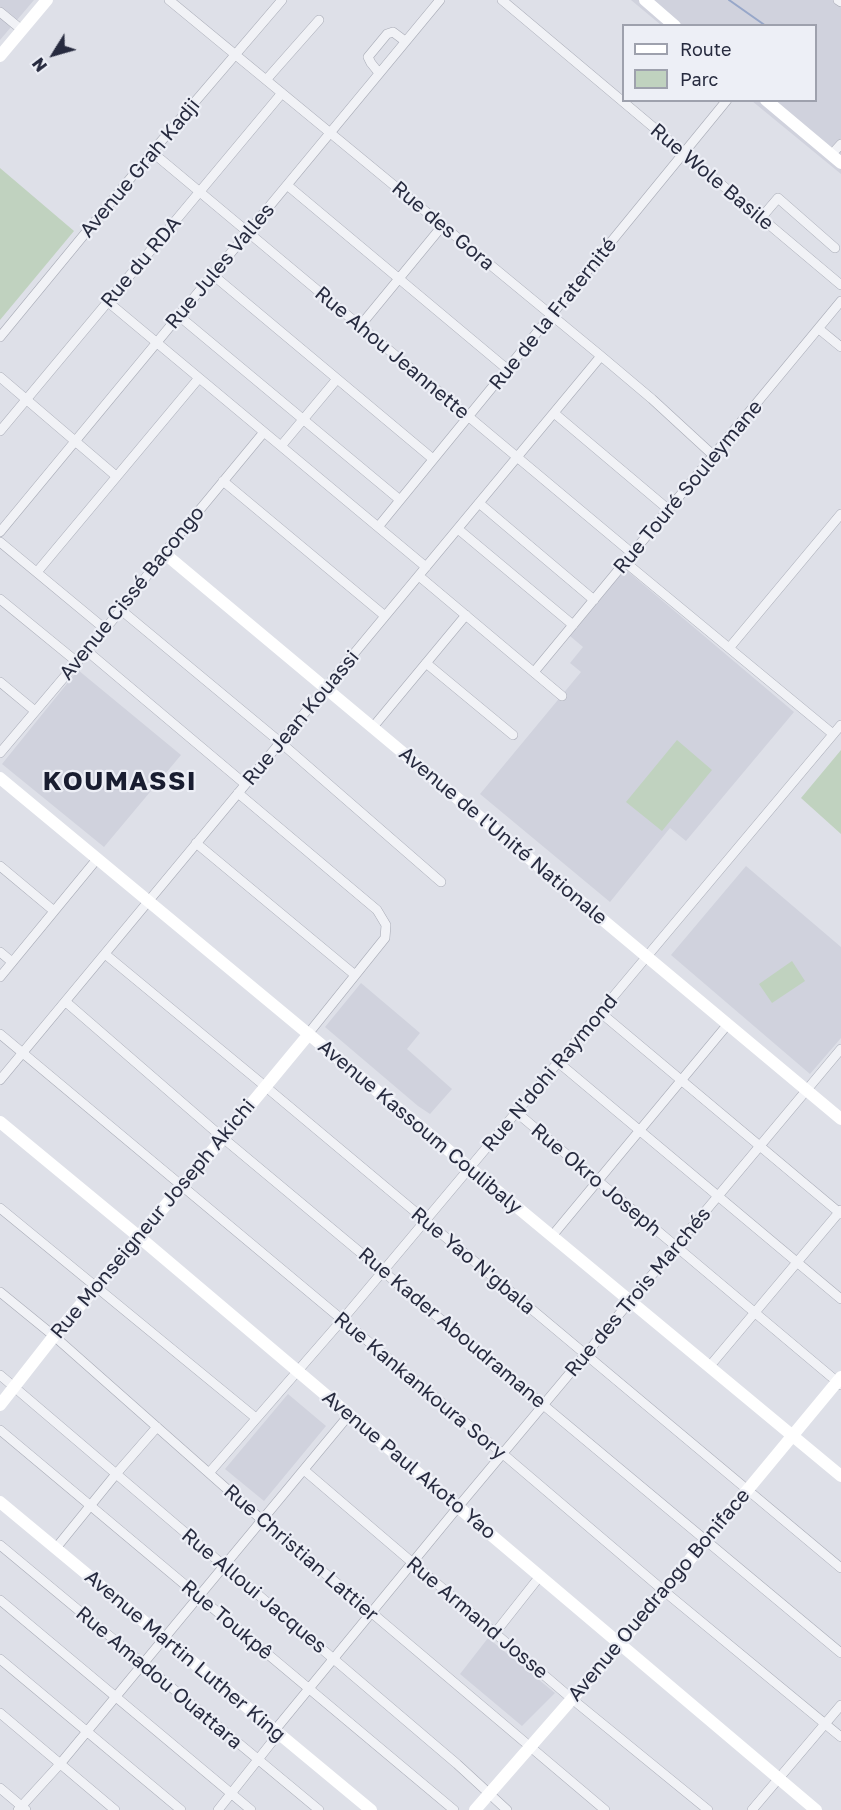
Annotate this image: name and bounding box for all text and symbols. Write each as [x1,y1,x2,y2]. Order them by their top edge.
north arrow [24,24,84,84]
legend [622,24,817,102]
text: Route [680,38,731,60]
text: N [28,54,51,76]
text: Parc [680,68,718,90]
street label: Avenue Grah Kadji [75,94,205,242]
street label: Rue Wole Basile [645,118,779,236]
street label: Rue des Gora [387,176,499,276]
street label: Rue Jules Valles [160,198,280,334]
street label: Rue du RDA [96,211,186,313]
street label: Rue de la Fraternité [484,233,622,395]
street label: Rue Ahou Jeannette [310,281,474,425]
street label: Rue Touré Souleymane [608,395,768,579]
street label: Avenue Cissé Bacongo [55,501,209,685]
street label: Rue Jean Kouassi [238,646,364,790]
street label: Avenue de l'Unité Nationale [394,742,612,930]
district label: KOUMASSI [43,766,197,798]
street label: Rue N'dohi Raymond [477,989,623,1157]
street label: Avenue Kassoum Coulibaly [313,1035,527,1219]
street label: Rue Monseigneur Joseph Akichi [46,1094,260,1344]
street label: Rue Okro Joseph [526,1119,666,1241]
street label: Rue Yao N'gbala [406,1202,540,1320]
street label: Rue des Trois Marchés [560,1202,716,1382]
street label: Rue Kader Aboudramane [353,1243,551,1413]
street label: Rue Kankankoura Sory [329,1307,511,1465]
street label: Avenue Paul Akoto Yao [317,1385,501,1545]
street label: Rue Christian Lattier [219,1479,383,1627]
street label: Avenue Ouedraogo Boniface [563,1484,755,1706]
street label: Rue Alloui Jacques [177,1523,331,1659]
street label: Rue Armand Josse [401,1552,553,1684]
street label: Avenue Martin Luther King [80,1565,290,1747]
street label: Rue Toukpê [176,1575,278,1665]
street label: Rue Amadou Ouattara [71,1601,247,1755]

